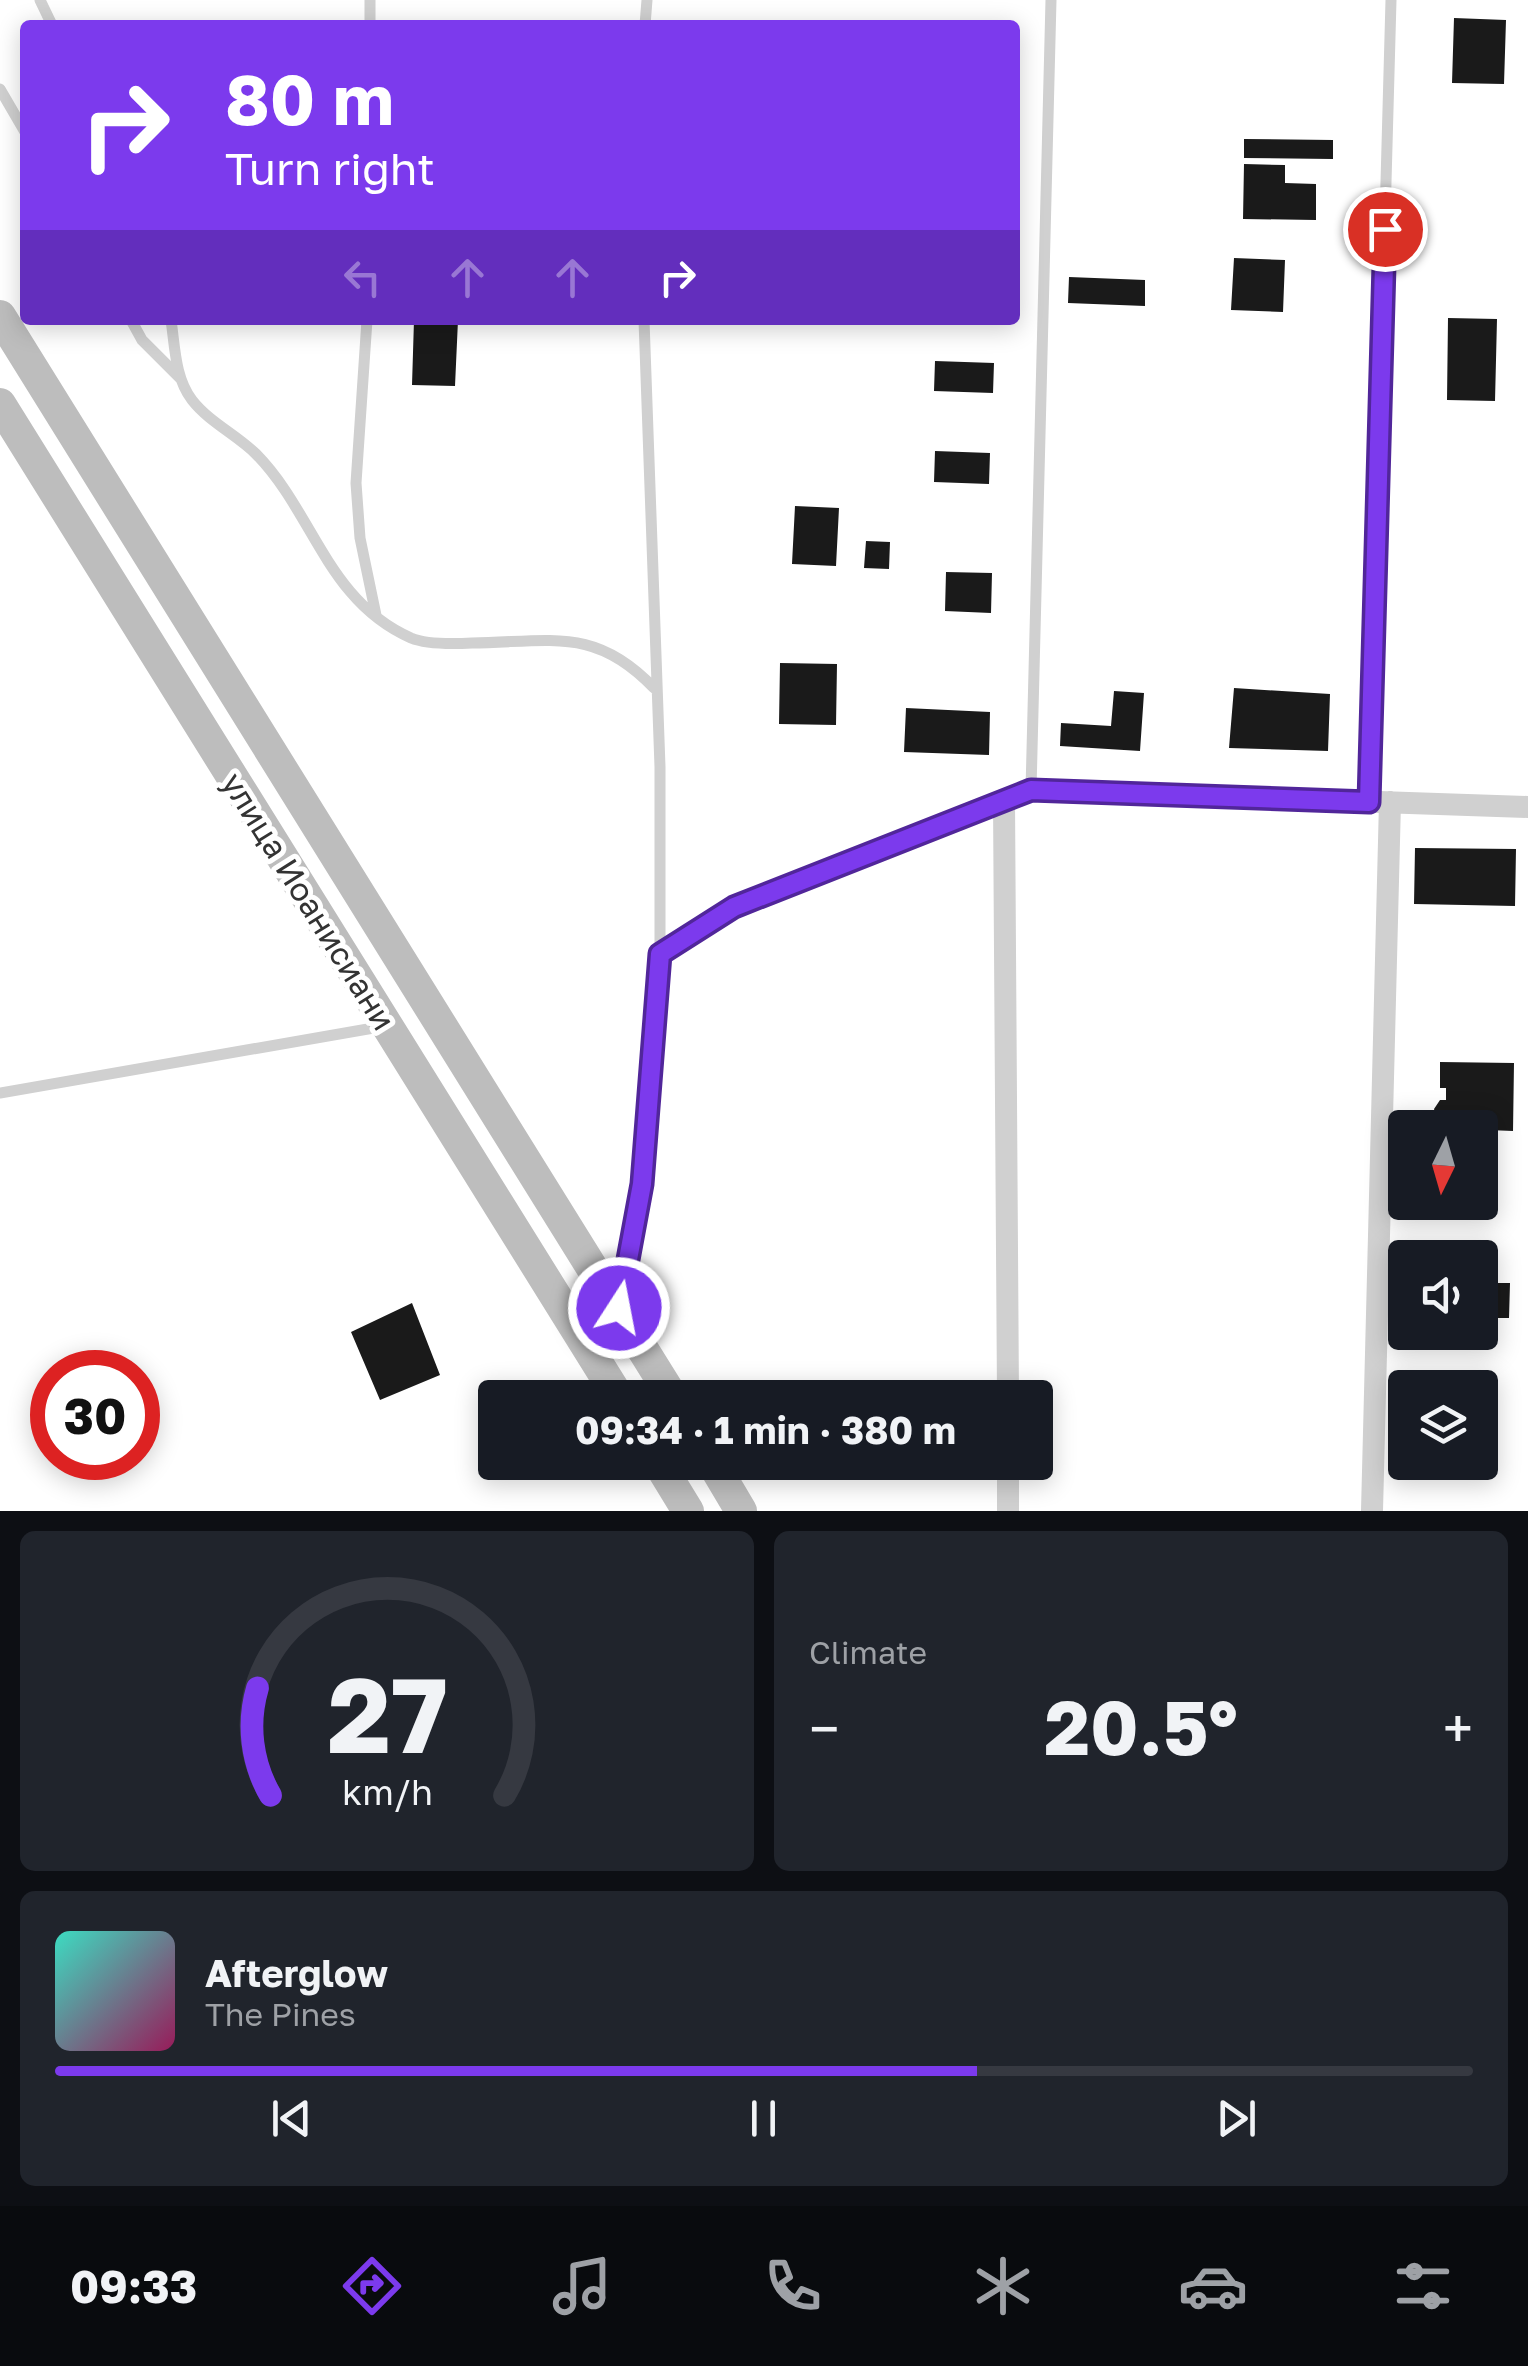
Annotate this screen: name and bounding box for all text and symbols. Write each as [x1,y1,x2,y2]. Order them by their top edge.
text: 80 m [225,56,394,140]
icon: right [60,60,190,190]
text: Turn right [225,141,435,195]
pin [1343,187,1428,272]
icon: arrive [1358,202,1413,257]
icon: left [335,250,390,305]
icon: ahead [440,250,495,305]
icon: ahead [545,250,600,305]
icon: right [650,250,705,305]
street label: улица Иоанисиани [214,765,404,1037]
north arrow [1388,1110,1498,1220]
map controls [1388,1110,1498,1480]
button: sound [1388,1240,1498,1350]
position arrow [567,1256,671,1360]
speed limit sign: 30 [30,1350,160,1480]
button: layers [1388,1370,1498,1480]
text: 09:34 · 1 min · 380 m [575,1407,956,1452]
text: Climate [809,1633,927,1671]
text: 27 [327,1651,447,1776]
text: 20.5° [1044,1681,1238,1772]
text: − [809,1695,839,1761]
text: + [1443,1695,1473,1761]
text: km/h [342,1770,432,1813]
text: Afterglow [205,1950,388,1995]
text: The Pines [205,1995,356,2033]
icon: previous [264,2091,319,2146]
icon: pause [736,2091,791,2146]
icon: next [1209,2091,1264,2146]
icon: directions [337,2251,407,2321]
icon: music [547,2251,617,2321]
icon: phone [758,2251,828,2321]
icon: climate [968,2251,1038,2321]
icon: car [1178,2251,1248,2321]
icon: filters [1388,2251,1458,2321]
text: 09:33 [70,2259,197,2313]

